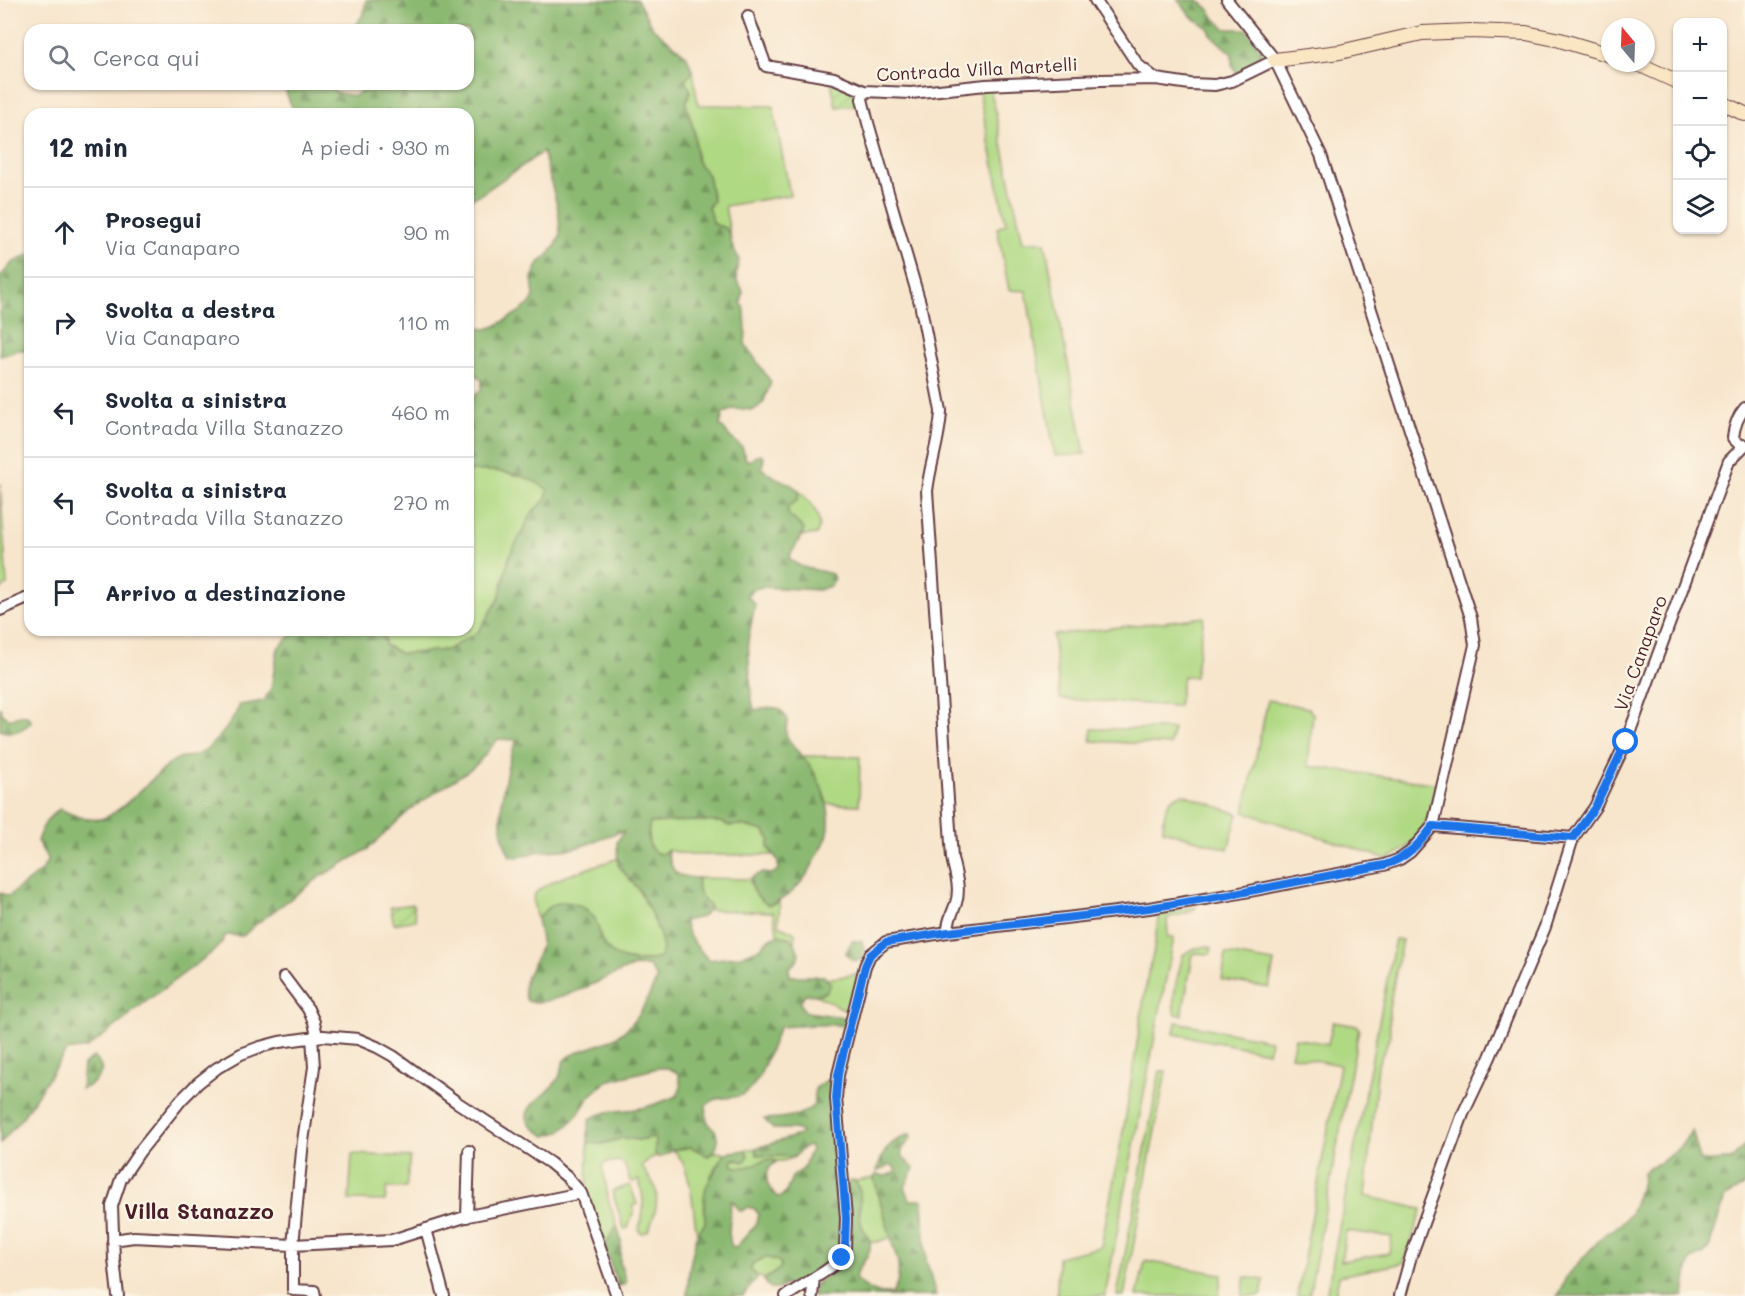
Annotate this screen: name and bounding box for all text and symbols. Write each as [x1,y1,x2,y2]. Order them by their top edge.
north arrow [1601,18,1655,72]
map controls [1673,18,1727,234]
button: + [1673,18,1727,72]
search box [24,24,474,90]
icon: search [45,41,78,74]
text: Cerca qui [93,43,200,72]
street label: Contrada Villa Martelli [876,52,1078,86]
button: − [1673,72,1727,126]
button: locate [1673,126,1727,180]
text: 12 min [48,130,128,164]
text: A piedi · 930 m [300,134,450,160]
button: layers [1673,180,1727,234]
text: Prosegui [105,205,202,234]
icon: ahead [48,216,81,249]
text: 90 m [404,219,450,245]
text: Via Canaparo [105,234,240,260]
text: Svolta a destra [105,295,275,324]
icon: right [48,306,81,339]
text: 110 m [397,309,450,335]
text: Via Canaparo [105,324,240,350]
text: Svolta a sinistra [105,385,287,414]
icon: left [48,396,81,429]
text: 460 m [392,399,450,425]
text: Contrada Villa Stanazzo [105,414,343,440]
text: Svolta a sinistra [105,475,287,504]
icon: left [48,486,81,519]
text: 270 m [393,489,450,515]
text: Contrada Villa Stanazzo [105,504,343,530]
icon: arrive [48,576,81,609]
text: Arrivo a destinazione [105,578,346,607]
street label: Via Canaparo [1608,592,1672,714]
route start [1612,728,1638,754]
district label: Villa Stanazzo [124,1197,274,1224]
route end [828,1244,854,1270]

